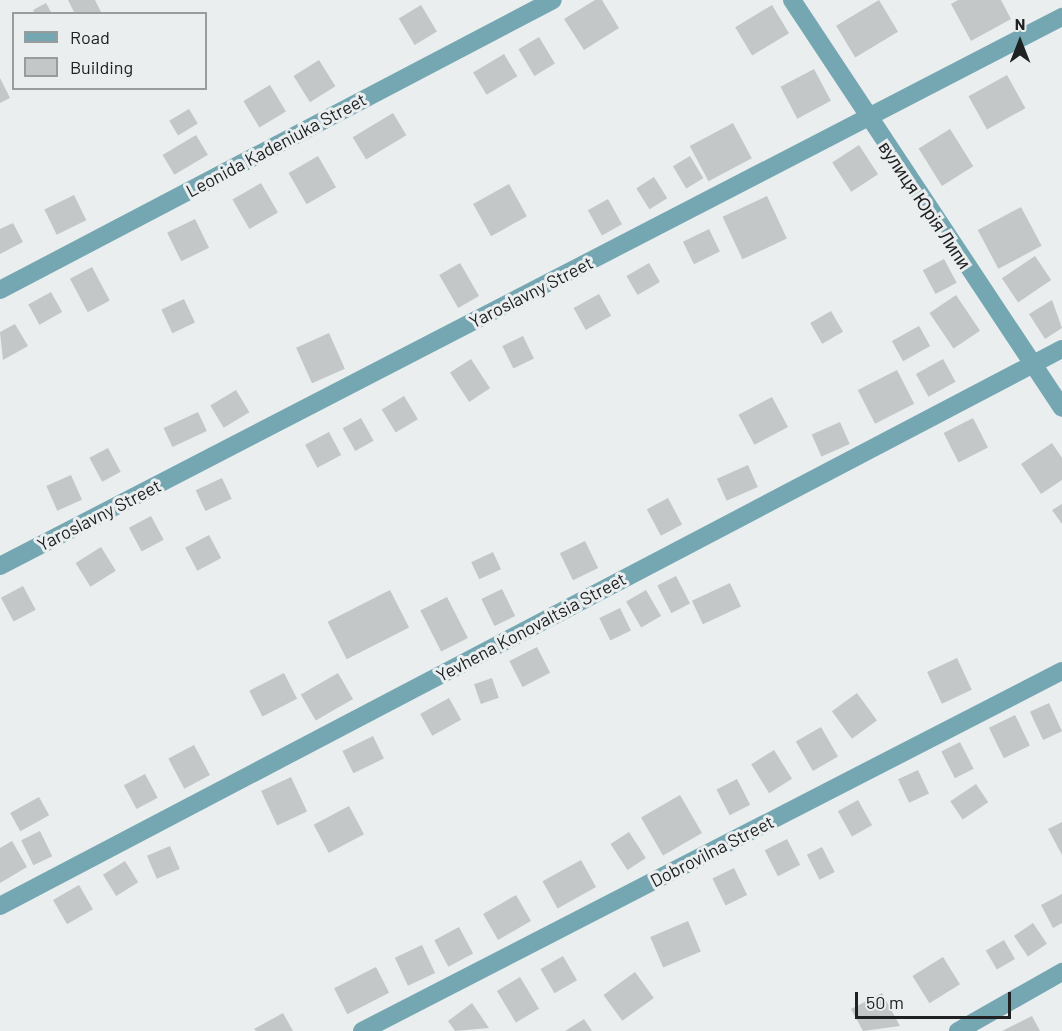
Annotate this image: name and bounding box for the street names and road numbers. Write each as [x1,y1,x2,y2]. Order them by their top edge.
street label: Leonida Kadeniuka Street [182,88,370,202]
street label: вулиця Юрія Липи [874,137,976,273]
street label: Yaroslavny Street [466,252,596,332]
street label: Yaroslavny Street [34,475,164,555]
street label: Yevhena Konovaltsia Street [432,568,630,686]
street label: Dobrovilna Street [647,811,777,891]

